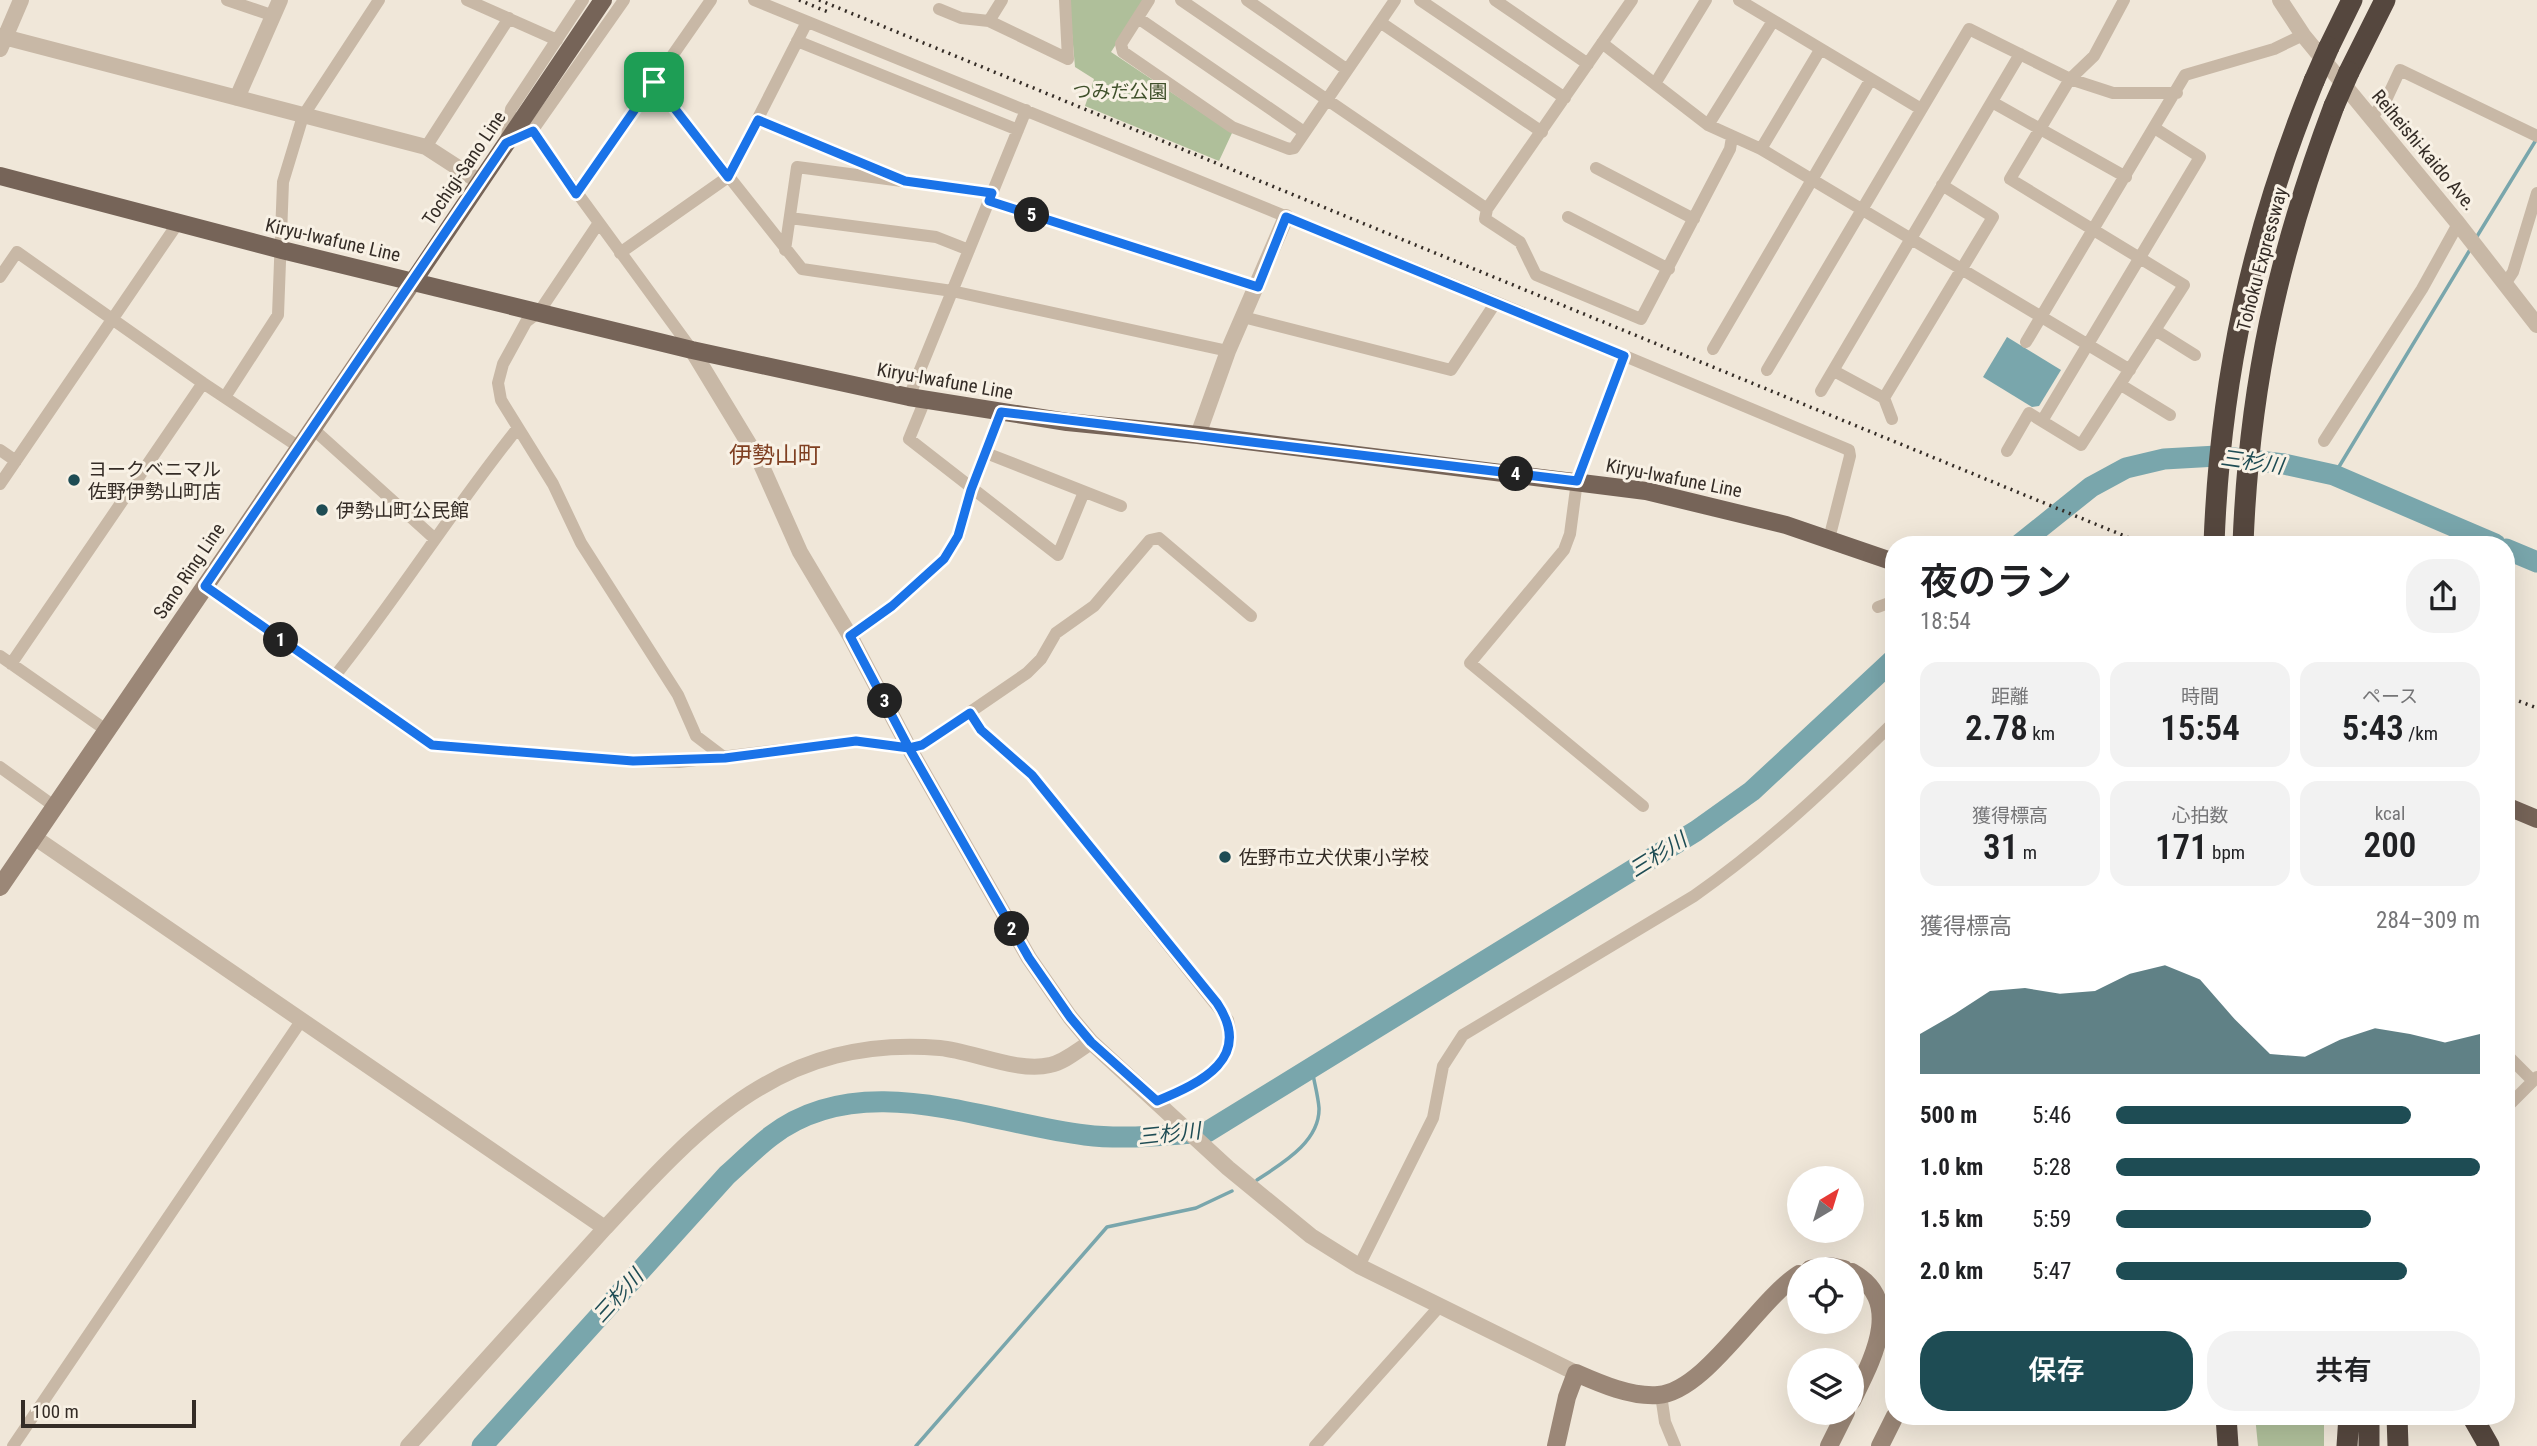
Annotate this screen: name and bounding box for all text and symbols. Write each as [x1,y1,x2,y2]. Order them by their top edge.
pin [624,52,684,112]
icon: arrive [635,63,673,101]
park label: つみだ公園 [1072,80,1168,103]
street label: Reiheishi-kaido Ave. [2367,85,2481,215]
street label: Tochigi-Sano Line [417,106,511,229]
street label: Tohoku Expressway [2232,185,2292,333]
pin: 5 [1014,198,1050,232]
text: 5 [1027,203,1036,226]
street label: Kiryu-Iwafune Line [263,213,403,267]
street label: Kiryu-Iwafune Line [875,358,1015,404]
district label: 伊勢山町 [729,442,821,469]
water label: 三杉川 [2219,446,2287,479]
street label: Kiryu-Iwafune Line [1604,454,1744,502]
pin: 4 [1498,456,1534,491]
place label: ヨークベニマル 佐野伊勢山町店 [88,458,221,503]
text: 4 [1511,462,1520,485]
marker: ヨークベニマル 佐野伊勢山町店 [66,472,82,488]
place label: 伊勢山町公民館 [336,499,469,522]
marker: 伊勢山町公民館 [314,502,330,518]
street label: Sano Ring Line [148,519,230,623]
button: share [2406,559,2480,633]
text: 夜のラン [1920,560,2072,604]
text: 18:54 [1920,608,1971,635]
pin: 1 [264,622,298,658]
text: 1 [276,628,285,651]
pin: 3 [868,684,903,718]
text: 距離 [1991,685,2029,708]
text: 時間 [2181,685,2219,708]
text: ペース [2362,685,2418,708]
text: 3 [880,689,889,712]
text: 2.78 [1965,708,2028,749]
text: 15:54 [2160,708,2240,749]
text: 5:43 [2342,708,2404,749]
text: km [2028,722,2055,745]
text: /km [2404,722,2438,745]
text: kcal [2375,802,2405,825]
text: 獲得標高 [1972,804,2048,827]
text: 心拍数 [2171,804,2229,827]
text: 200 [2364,825,2416,866]
water label: 三杉川 [1625,827,1693,882]
text: 31 [1983,827,2018,868]
text: 171 [2155,827,2208,868]
text: m [2018,841,2037,864]
text: bpm [2208,841,2245,864]
place label: 佐野市立犬伏東小学校 [1239,846,1429,869]
marker: 佐野市立犬伏東小学校 [1217,849,1233,865]
text: 284–309 m [2376,907,2480,934]
pin: 2 [995,912,1030,946]
text: 獲得標高 [1920,913,2012,940]
text: 2 [1007,917,1016,940]
text: 500 m [1920,1102,1977,1129]
text: 5:46 [2032,1102,2071,1129]
water label: 三杉川 [1136,1119,1204,1149]
text: 1.0 km [1920,1154,1983,1181]
text: 5:28 [2032,1154,2071,1181]
north arrow [1787,1166,1864,1242]
map controls [1787,1166,1864,1425]
text: 1.5 km [1920,1206,1983,1233]
text: 5:59 [2032,1206,2071,1233]
button: locate [1787,1257,1864,1334]
text: 2.0 km [1920,1258,1983,1285]
text: 5:47 [2032,1258,2071,1285]
water label: 三杉川 [588,1263,649,1327]
button: 保存 [1920,1331,2193,1411]
button: 共有 [2207,1331,2480,1411]
button: layers [1787,1348,1864,1425]
scale bar [21,1397,196,1429]
text: 100 m [32,1400,79,1423]

